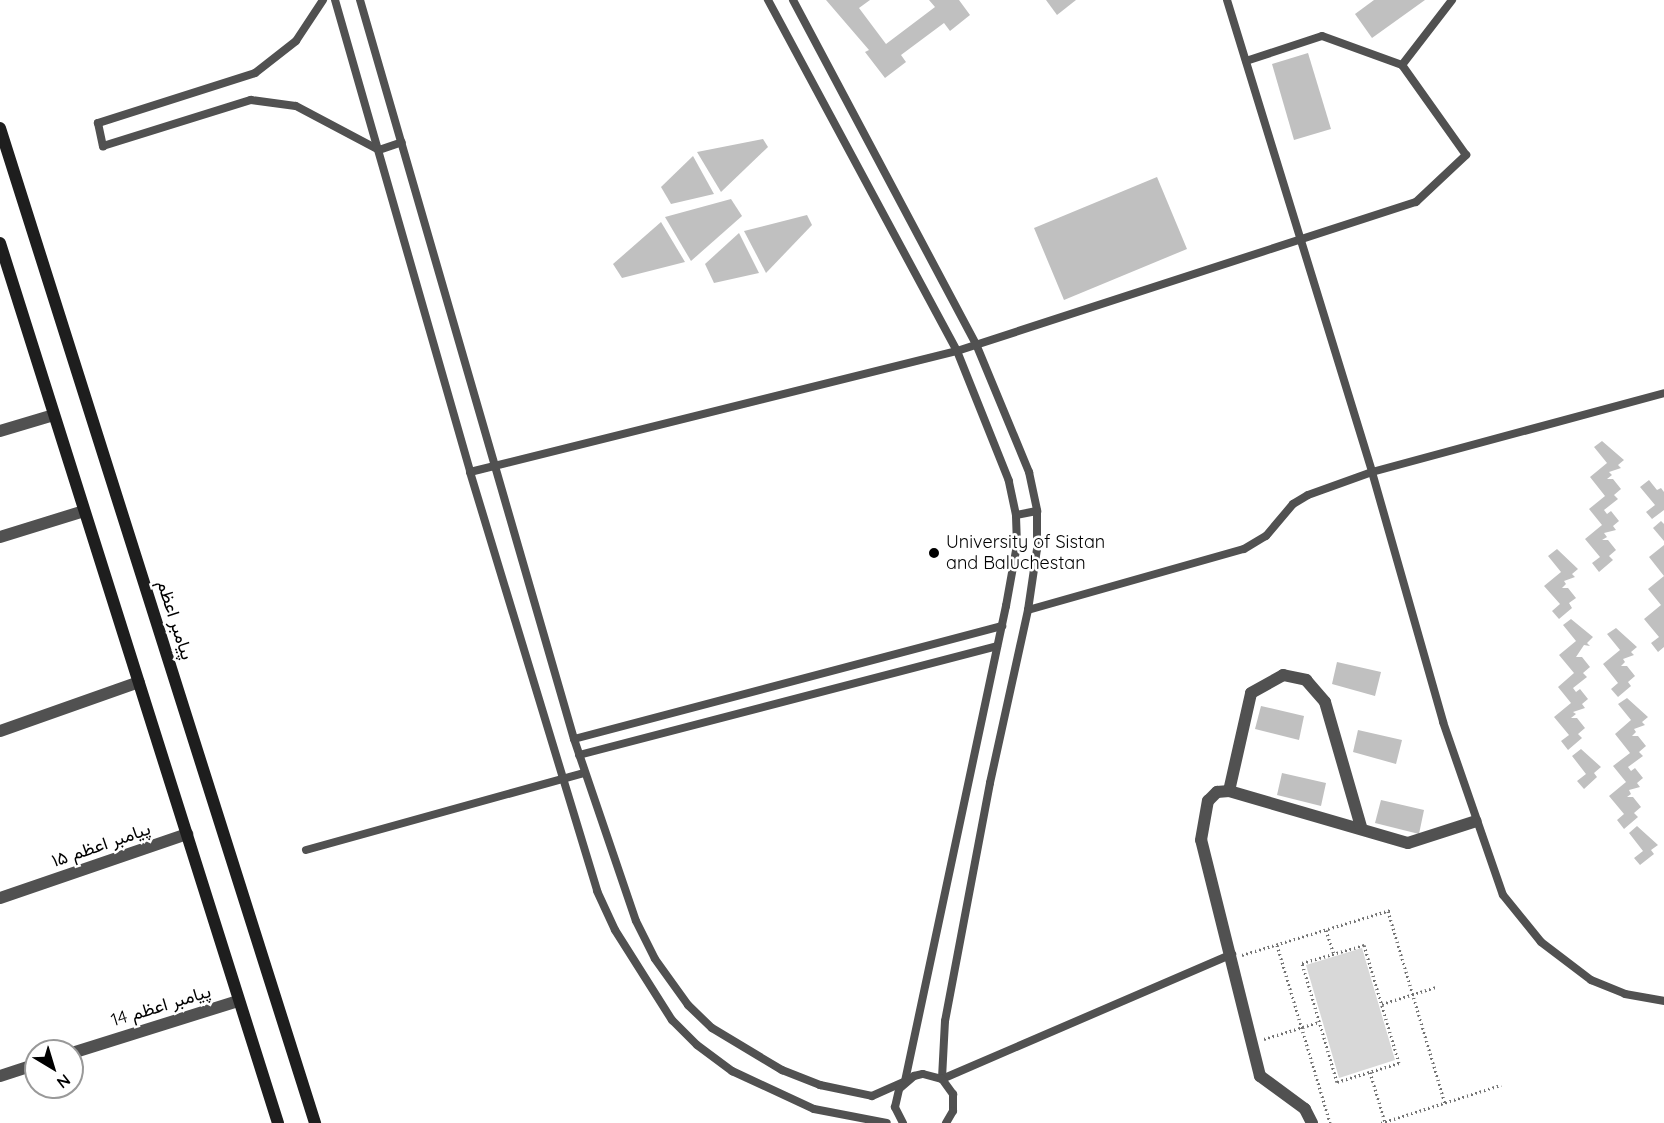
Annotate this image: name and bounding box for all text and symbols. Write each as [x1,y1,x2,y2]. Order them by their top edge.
place label: University of Sistan and Baluchestan [946,532,1105,574]
marker: University of Sistan and Baluchestan [927,546,941,560]
street label: پیامبر اعظم [152,578,198,662]
street label: پیامبر اعظم ۱۵ [49,818,153,872]
street label: پیامبر اعظم 14 [109,981,213,1031]
north arrow [24,1039,84,1099]
text: N [53,1070,75,1093]

